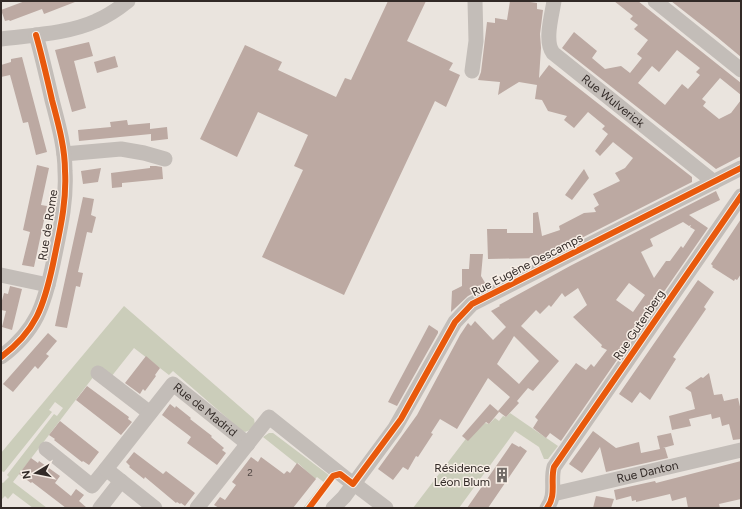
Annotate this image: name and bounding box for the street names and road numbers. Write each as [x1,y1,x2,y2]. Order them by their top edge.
street label: Rue Wulverick [579,72,647,130]
street label: Rue de Rome [35,188,61,261]
street label: Rue Eugène Descamps [469,231,585,299]
street label: Rue Gutenberg [610,287,668,363]
street label: Rue de Madrid [170,380,240,439]
street label: Rue Danton [615,458,680,486]

